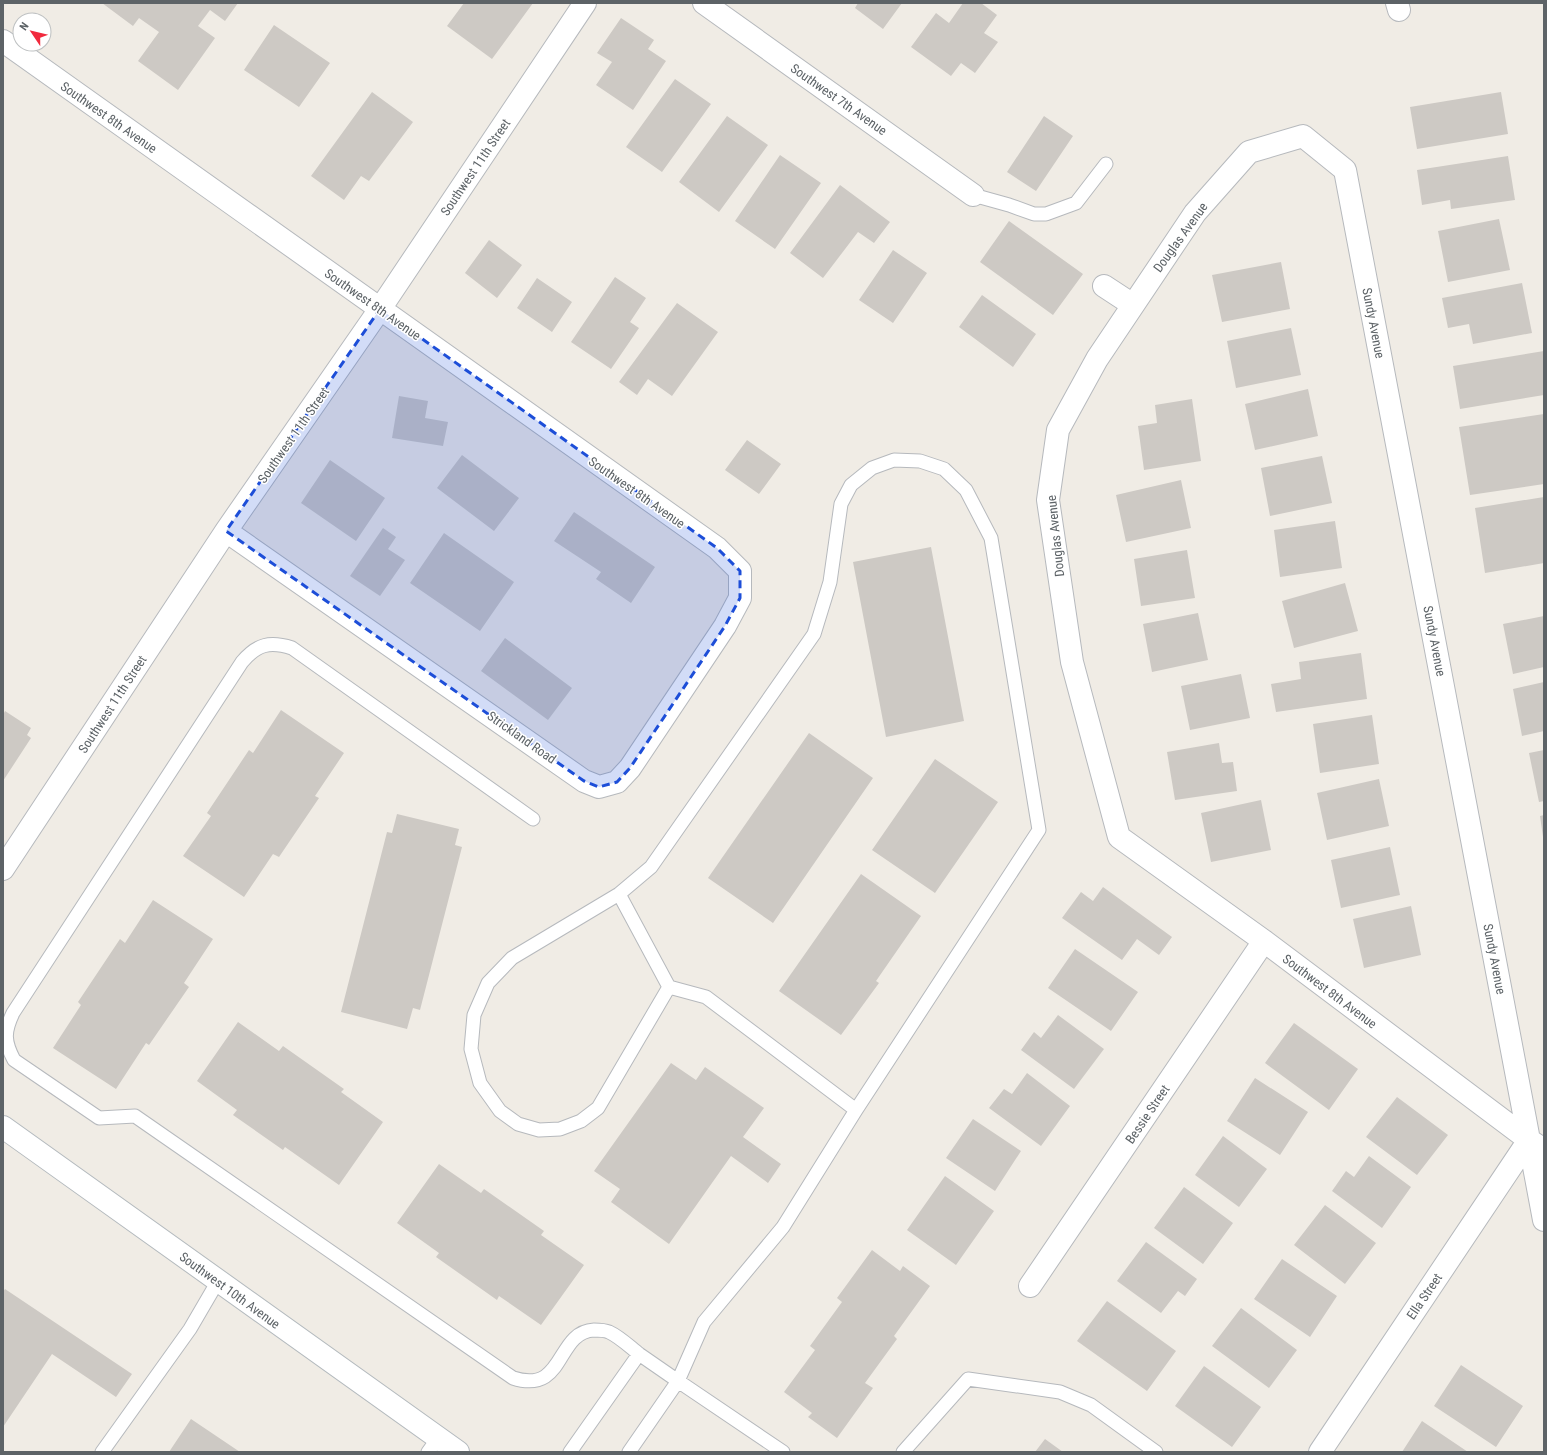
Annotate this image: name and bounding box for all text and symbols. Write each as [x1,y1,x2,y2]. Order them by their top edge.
north arrow [12,12,52,52]
text: N [17,20,32,33]
street label: Southwest 7th Avenue [788,61,890,138]
street label: Southwest 8th Avenue [58,79,160,156]
street label: Southwest 11th Street [437,116,513,218]
street label: Douglas Avenue [1150,200,1211,275]
street label: Southwest 8th Avenue [322,266,424,343]
street label: Sundy Avenue [1359,287,1388,360]
street label: Southwest 11th Street [255,384,332,486]
street label: Southwest 8th Avenue [586,454,688,531]
street label: Douglas Avenue [1044,494,1067,578]
street label: Sundy Avenue [1420,605,1449,678]
street label: Southwest 11th Street [75,653,150,756]
street label: Strickland Road [484,708,559,767]
street label: Sundy Avenue [1480,923,1509,996]
street label: Southwest 8th Avenue [1280,951,1380,1032]
street label: Bessie Street [1122,1082,1173,1146]
street label: Southwest 10th Avenue [177,1249,283,1332]
street label: Ella Street [1404,1270,1445,1322]

